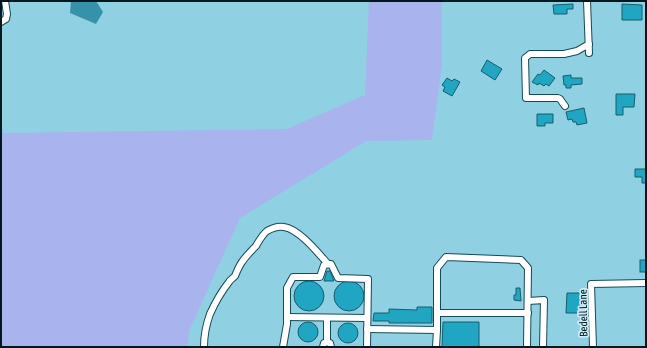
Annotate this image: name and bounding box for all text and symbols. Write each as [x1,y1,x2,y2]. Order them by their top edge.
street label: Bedell Lane [577,289,589,337]

